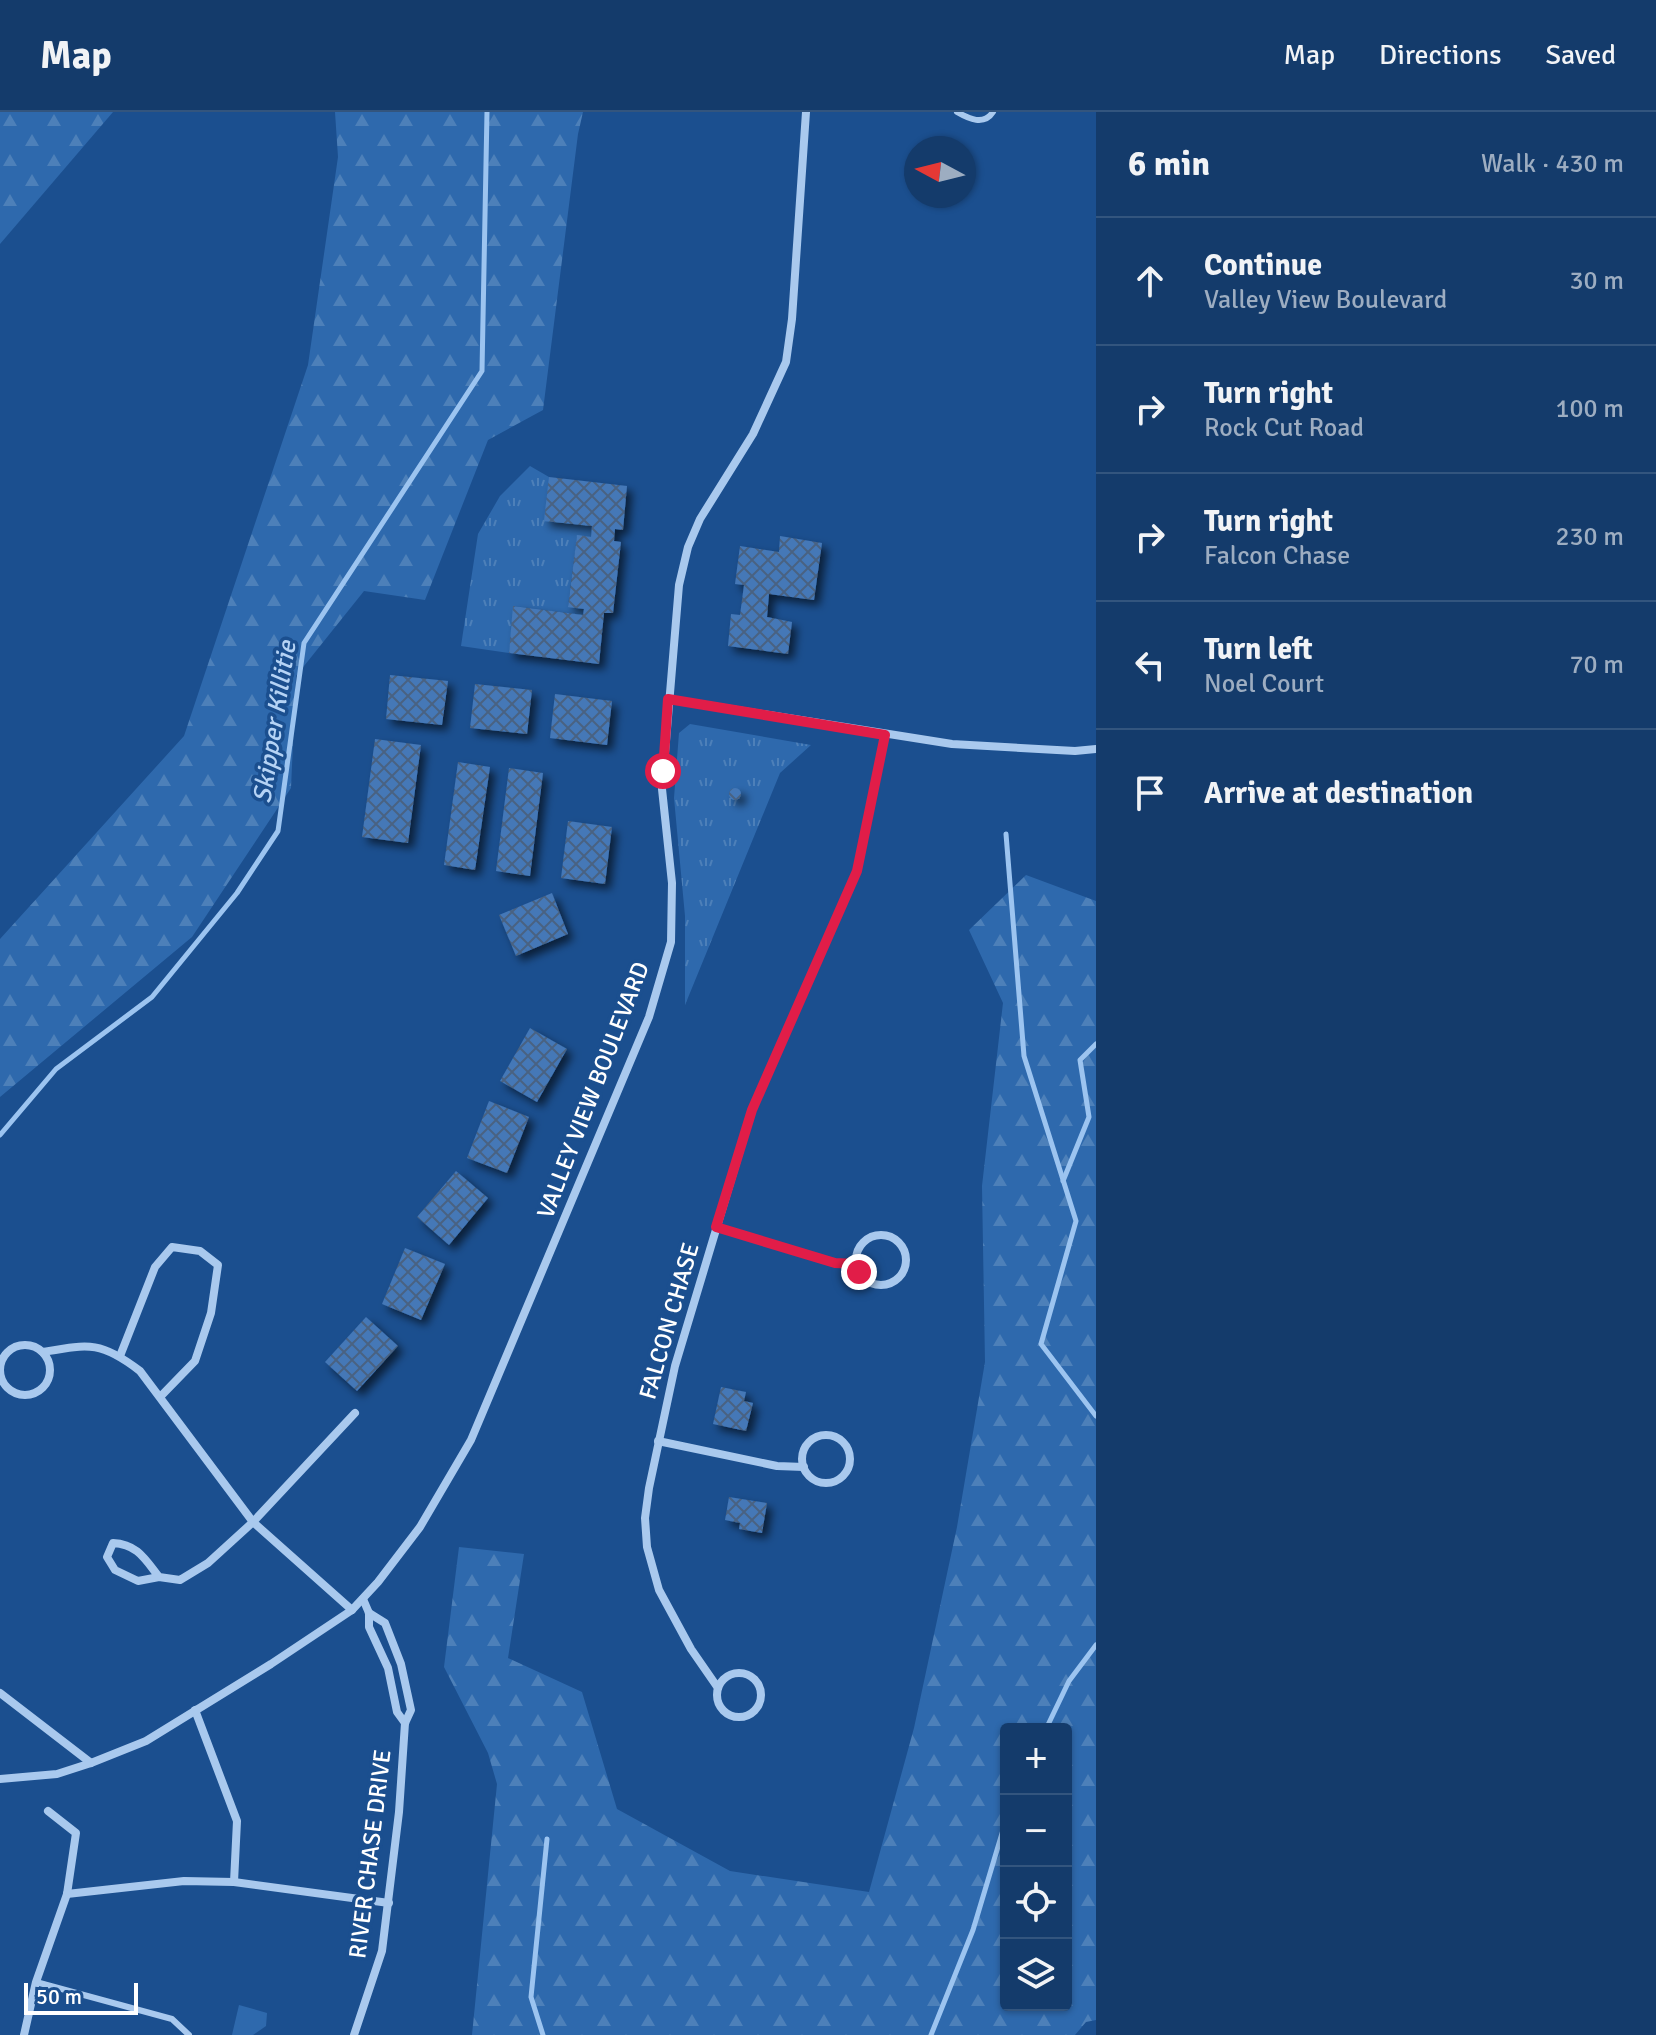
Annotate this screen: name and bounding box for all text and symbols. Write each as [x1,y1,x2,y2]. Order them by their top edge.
text: Map [40,32,112,79]
text: Map [1283,38,1335,72]
text: Directions [1379,38,1501,72]
text: Saved [1545,38,1616,72]
north arrow [904,136,976,208]
text: 6 min [1128,143,1210,185]
text: Walk · 430 m [1481,148,1624,180]
text: Continue [1204,247,1322,284]
icon: ahead [1128,259,1172,303]
text: 30 m [1569,265,1624,297]
text: Valley View Boulevard [1204,284,1447,316]
text: Turn right [1204,375,1333,412]
icon: right [1128,387,1172,431]
text: 100 m [1555,393,1624,425]
text: Rock Cut Road [1204,412,1364,444]
text: Turn right [1204,503,1333,540]
icon: right [1128,515,1172,559]
text: 230 m [1555,521,1624,553]
text: Falcon Chase [1204,540,1350,572]
text: Turn left [1204,631,1313,668]
water label: Skipper Killitie [246,637,304,805]
icon: left [1128,643,1172,687]
text: 70 m [1569,649,1624,681]
text: Noel Court [1204,668,1324,700]
route start [645,753,681,789]
icon: arrive [1128,771,1172,815]
text: Arrive at destination [1204,775,1473,812]
street label: VALLEY VIEW BOULEVARD [530,958,656,1222]
street label: FALCON CHASE [632,1239,706,1403]
route end [841,1254,877,1290]
map controls [1000,1723,1072,2011]
button: + [1000,1723,1072,1795]
street label: RIVER CHASE DRIVE [342,1748,398,1960]
button: − [1000,1795,1072,1867]
button: locate [1000,1867,1072,1939]
button: layers [1000,1939,1072,2011]
scale bar [24,1979,138,2015]
text: 50 m [36,1983,82,2010]

